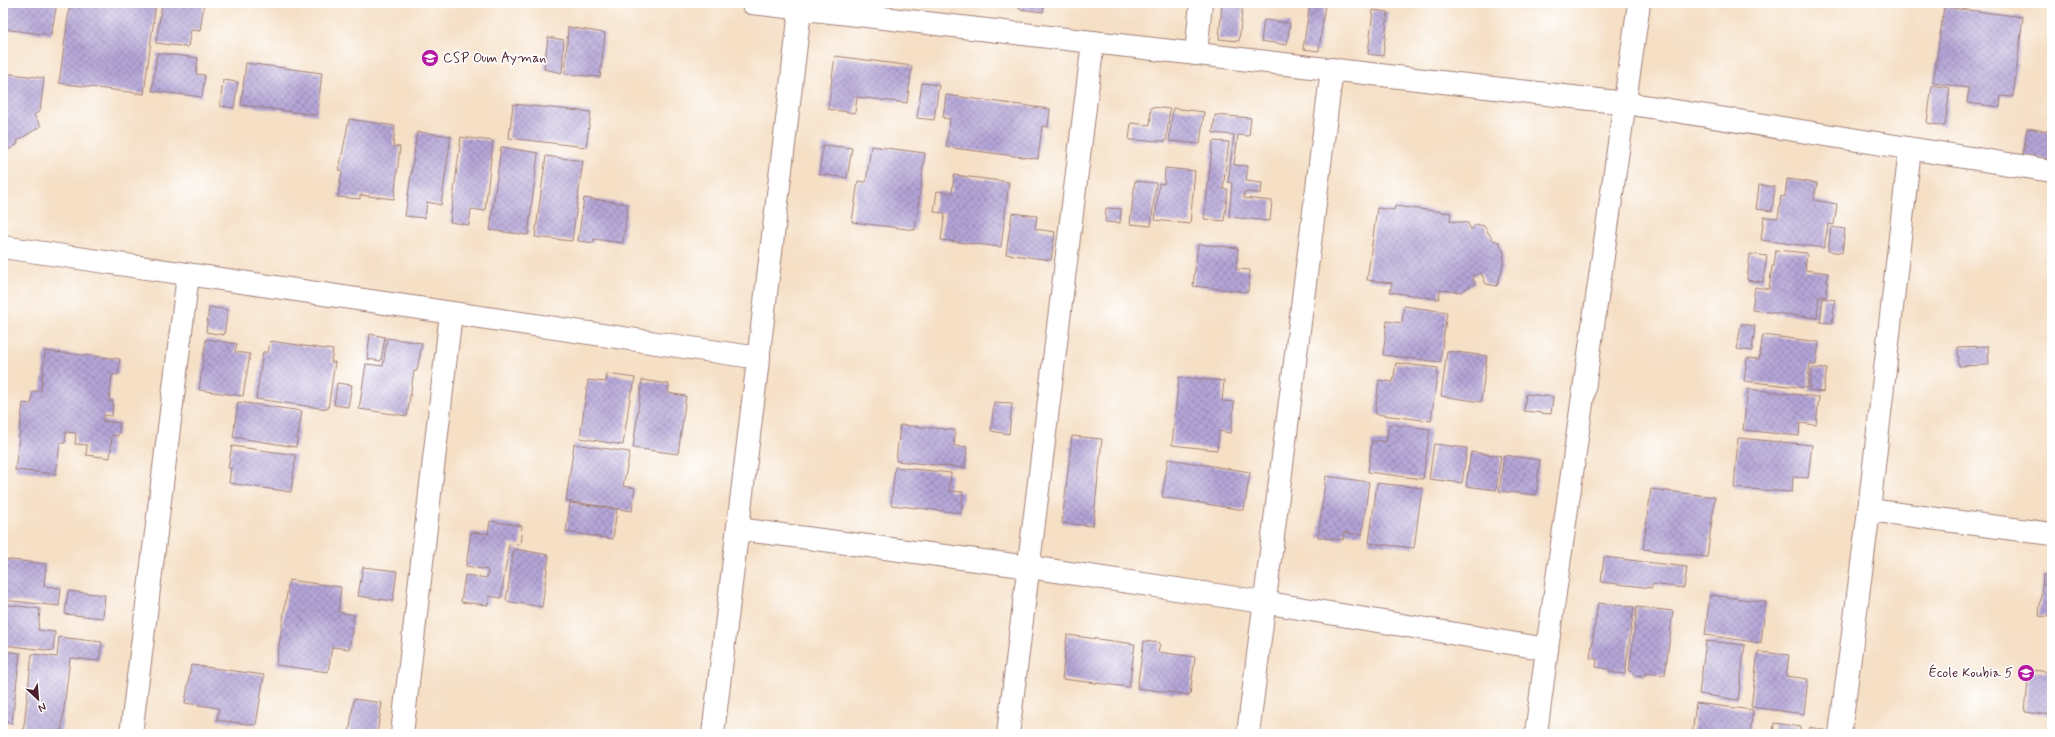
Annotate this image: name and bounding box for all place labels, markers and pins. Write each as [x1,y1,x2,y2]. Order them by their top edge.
school or university icon: CSP Oum Ayman [420,48,440,68]
place label: CSP Oum Ayman [443,49,546,67]
school or university icon: École Koubia 5 [2016,663,2036,683]
place label: École Koubia 5 [1928,664,2013,682]

